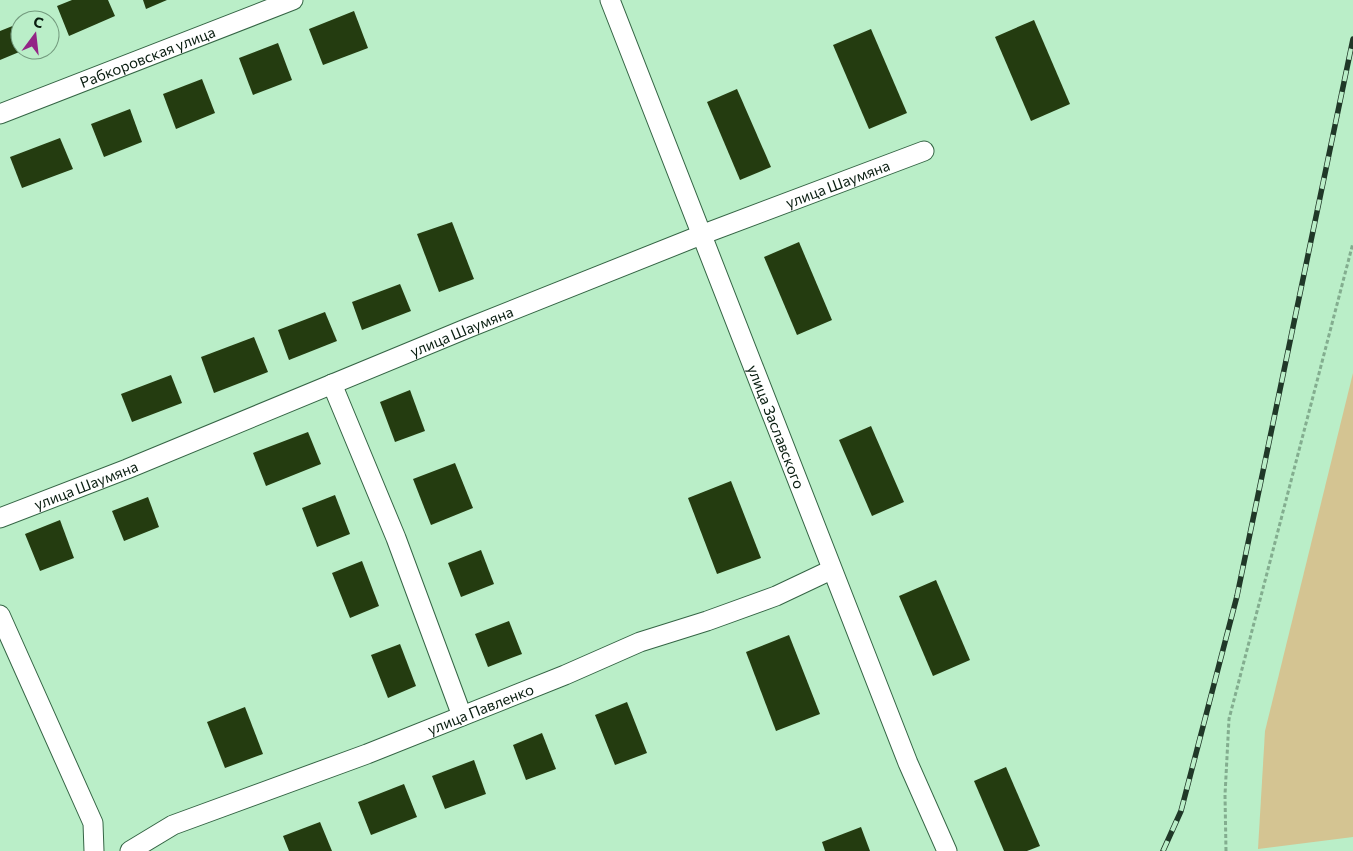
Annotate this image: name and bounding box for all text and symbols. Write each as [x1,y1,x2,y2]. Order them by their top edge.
north arrow [10,10,60,60]
text: С [32,13,45,31]
street label: Рабкоровская улица [77,22,217,91]
street label: улица Шаумяна [783,156,892,211]
street label: улица Шаумяна [407,302,516,360]
street label: улица Заславского [744,362,809,491]
street label: улица Шаумяна [31,457,140,513]
street label: улица Павленко [425,679,536,738]

